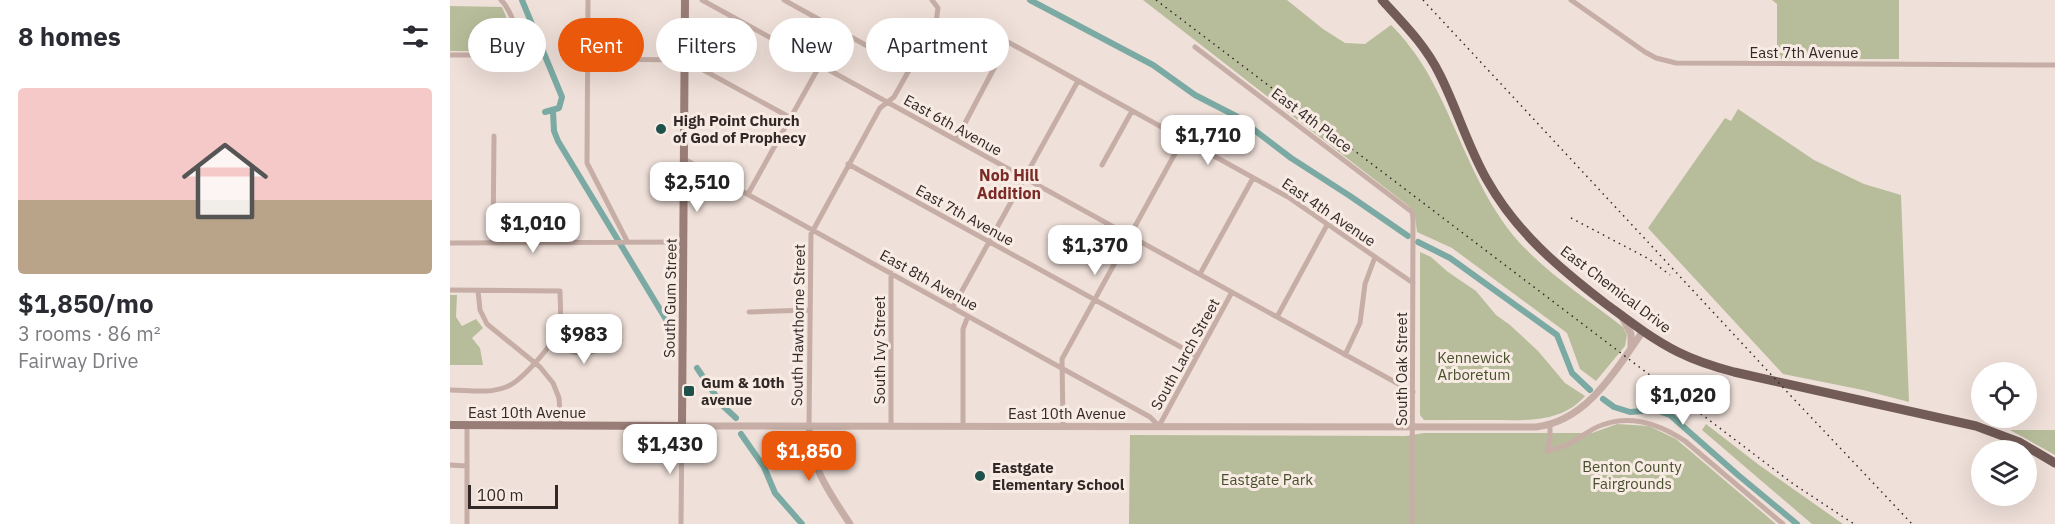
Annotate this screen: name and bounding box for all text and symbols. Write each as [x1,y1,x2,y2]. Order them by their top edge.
chip: Buy [468,18,546,72]
chip: Rent [558,18,644,72]
chip: Filters [656,18,757,72]
chip: New [769,18,854,72]
chip: Apartment [866,18,1009,72]
text: 8 homes [18,19,121,53]
icon: filters [399,20,432,53]
street label: East 7th Avenue [1749,43,1859,62]
street label: East 4th Place [1268,84,1356,156]
street label: East 6th Avenue [901,90,1005,160]
place label: High Point Church of God of Prophecy [673,111,806,147]
pin: $1,710 [1159,115,1257,166]
text: $1,710 [1175,121,1241,148]
marker: High Point Church of God of Prophecy [654,122,668,136]
icon: home [171,127,279,235]
pin: $2,510 [648,162,746,213]
district label: Nob Hill Addition [977,165,1041,203]
text: $2,510 [664,168,730,195]
street label: East 4th Avenue [1278,174,1380,250]
street label: East 7th Avenue [913,180,1017,250]
pin: $1,010 [484,203,582,254]
text: $1,010 [500,209,566,236]
pin: $1,370 [1046,225,1144,276]
text: $1,370 [1062,231,1128,258]
street label: South Gum Street [659,238,681,358]
street label: East Chemical Drive [1557,241,1675,337]
street label: South Hawthorne Street [787,244,809,406]
street label: East 8th Avenue [877,245,981,315]
text: $1,850/mo [18,286,154,320]
street label: South Larch Street [1146,295,1224,413]
street label: South Ivy Street [870,296,889,404]
street label: South Oak Street [1392,312,1411,426]
pin: $983 [548,314,620,365]
text: 3 rooms · 86 m² [18,320,161,347]
text: $983 [560,320,608,347]
text: Fairway Drive [18,347,138,374]
park label: Kennewick Arboretum [1437,348,1511,384]
map controls [1971,362,2037,506]
button: locate [1971,362,2037,428]
place label: Gum & 10th avenue [701,373,785,409]
pin: $1,020 [1634,375,1732,426]
text: $1,020 [1650,381,1716,408]
marker: Gum & 10th avenue [682,384,696,398]
street label: East 10th Avenue [468,403,586,422]
street label: East 10th Avenue [1008,404,1126,423]
pin: $1,430 [621,424,719,475]
text: $1,430 [637,430,703,457]
pin: $1,850 [760,431,858,482]
text: $1,850 [776,437,842,464]
button: layers [1971,440,2037,506]
park label: Benton County Fairgrounds [1582,457,1682,493]
place label: Eastgate Elementary School [992,458,1125,494]
marker: Eastgate Elementary School [973,469,987,483]
park label: Eastgate Park [1221,470,1313,489]
scale bar [468,482,558,510]
text: 100 m [477,485,524,505]

